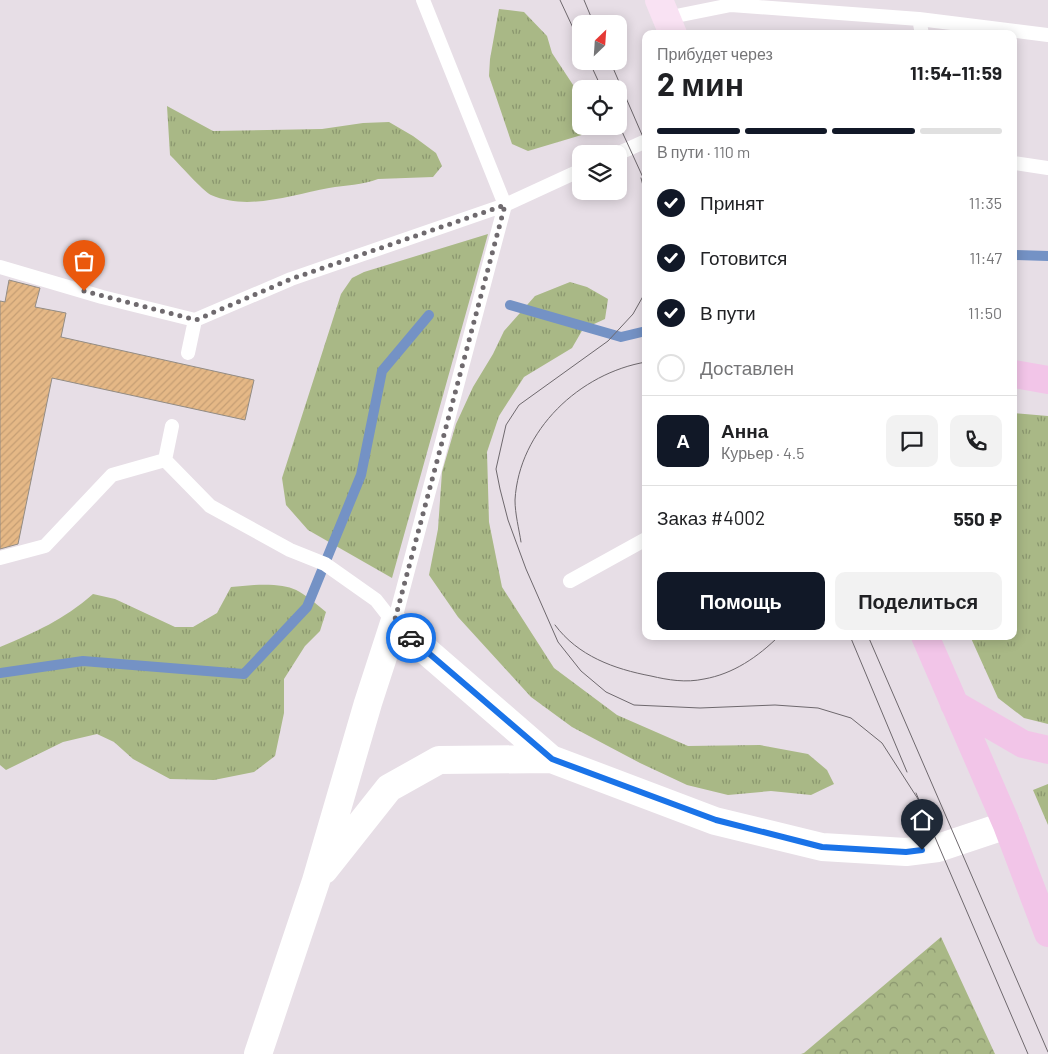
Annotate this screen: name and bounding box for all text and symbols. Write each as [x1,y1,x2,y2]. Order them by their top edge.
north arrow [572,15,628,70]
map controls [572,15,627,200]
text: Прибудет через [657,44,773,63]
text: 11:54–11:59 [910,61,1002,84]
text: 2 мин [657,64,744,102]
button: locate [572,80,627,135]
text: В пути · 110 m [657,142,750,161]
button: layers [572,145,627,200]
icon: check [657,189,685,217]
text: Принят [700,191,764,214]
text: 11:35 [969,193,1002,212]
pin [63,240,105,291]
icon: check [657,244,685,272]
text: Готовится [700,246,787,269]
icon: bag [70,247,98,275]
text: 11:47 [969,248,1002,267]
icon: check [657,299,685,327]
text: В пути [700,301,756,324]
text: 11:50 [968,303,1002,322]
text: Доставлен [700,356,794,379]
button: chat [886,415,938,467]
button: phone [950,415,1002,467]
text: Анна [721,419,768,442]
text: А [676,429,690,452]
text: Курьер · 4.5 [721,443,804,462]
text: Заказ #4002 [657,506,765,529]
text: 550 ₽ [954,507,1002,530]
button: Помощь [657,572,825,630]
button: Поделиться [835,572,1002,630]
courier [386,613,436,663]
icon: car [397,624,425,652]
pin [901,799,943,850]
icon: home [908,806,936,834]

